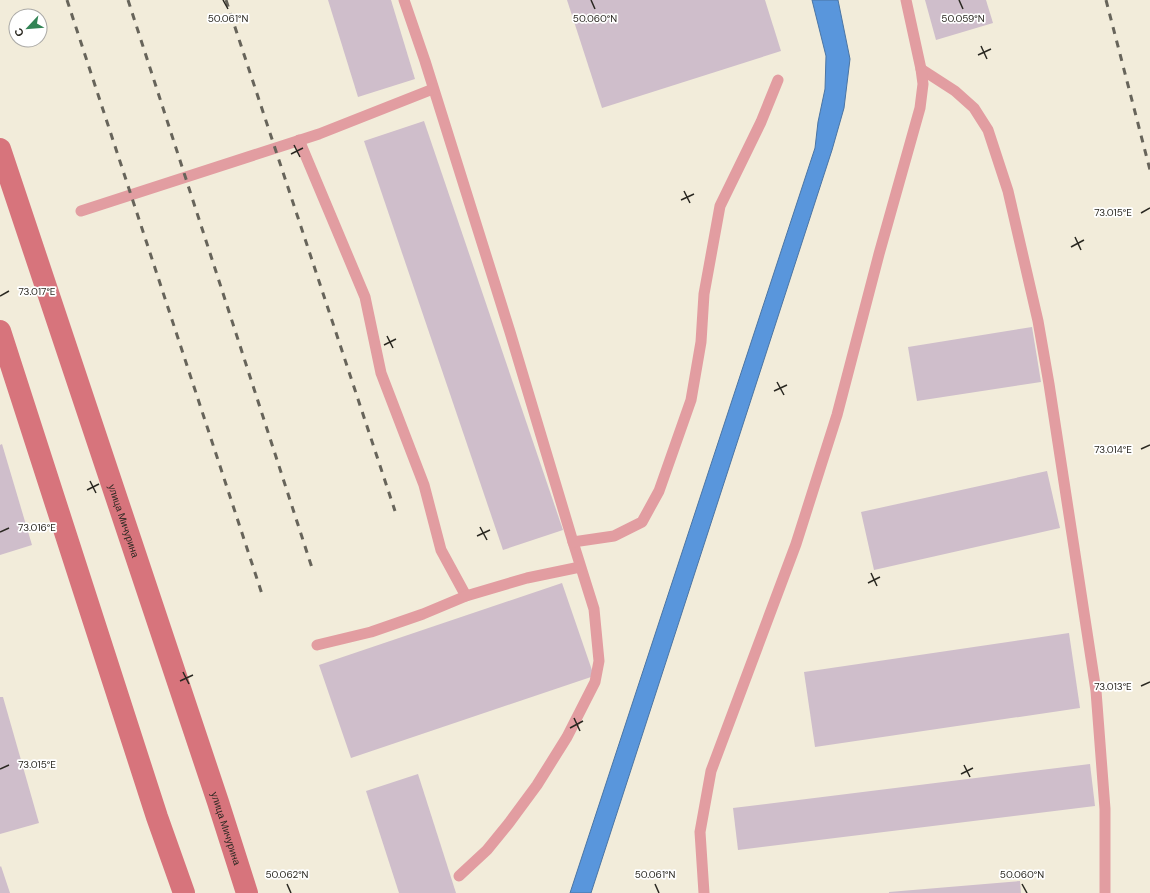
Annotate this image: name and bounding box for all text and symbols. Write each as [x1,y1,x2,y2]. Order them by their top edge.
north arrow [8,8,48,48]
text: 50.061°N [208,12,248,25]
text: 50.060°N [573,12,617,25]
text: 50.059°N [941,12,985,25]
text: С [11,26,27,39]
text: 73.015°E [1094,206,1132,219]
text: 73.017°E [19,285,56,298]
text: 73.014°E [1094,443,1132,456]
street label: улица Мичурина [106,482,143,560]
text: 73.016°E [18,521,56,534]
text: 73.013°E [1094,680,1132,693]
text: 73.015°E [18,758,56,771]
street label: улица Мичурина [208,790,244,867]
text: 50.062°N [265,868,309,881]
text: 50.061°N [635,868,675,881]
text: 50.060°N [1000,868,1044,881]

